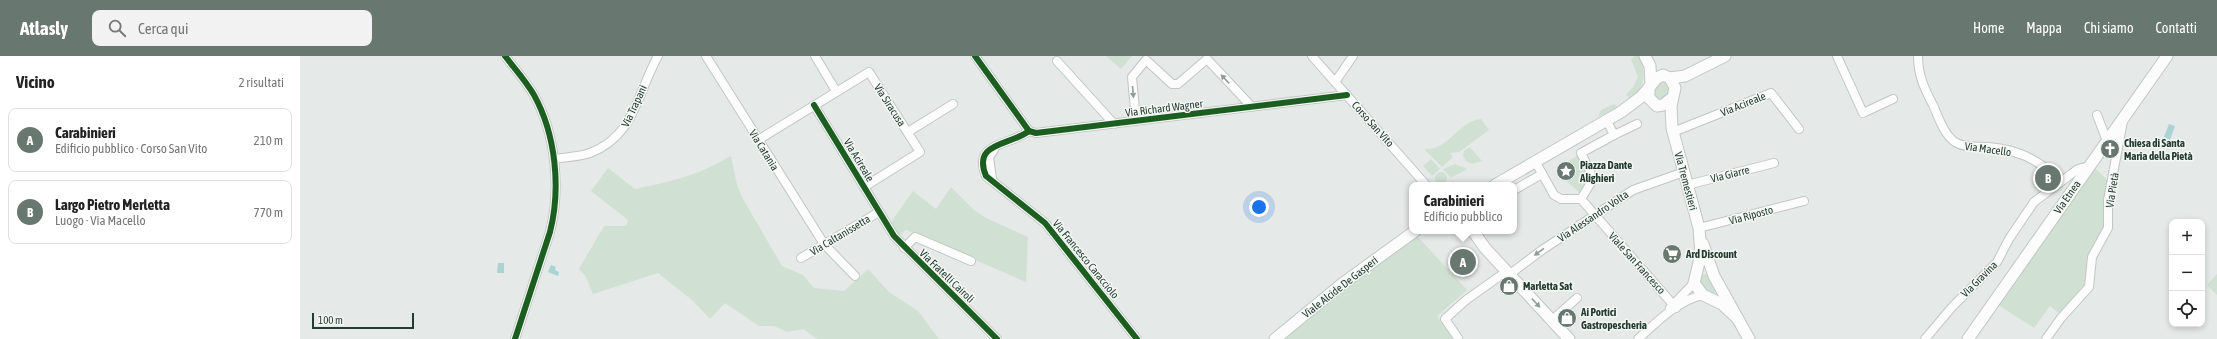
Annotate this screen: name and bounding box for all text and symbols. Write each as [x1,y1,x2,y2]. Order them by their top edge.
search box [92,10,372,46]
text: Atlasly [20,17,68,39]
icon: search [106,17,128,39]
text: Cerca qui [138,20,188,37]
text: Home [1973,20,2004,36]
text: Mappa [2026,20,2062,36]
text: Chi siamo [2084,20,2134,36]
text: Contatti [2156,20,2197,36]
text: Vicino [16,72,55,92]
one-way arrow [1221,74,1230,84]
text: 2 risultati [238,75,284,90]
street label: Via Siracusa [872,82,908,128]
street label: Via Trapani [619,83,649,129]
one-way arrow [1130,86,1136,98]
street label: Via Acireale [1719,90,1767,118]
street label: Via Richard Wagner [1124,97,1204,119]
street label: Corso San Vito [1350,99,1396,149]
text: Carabinieri [55,124,116,141]
street label: Via Catania [747,127,781,173]
text: A [27,133,33,148]
text: 210 m [254,133,283,148]
street label: Via Acireale [842,136,876,184]
place label: Chiesa di Santa Maria della Pietà [2124,137,2193,162]
church icon: Chiesa di Santa Maria della Pietà [2099,138,2121,160]
street label: Via Macello [1964,140,2012,158]
text: Edificio pubblico · Corso San Vito [55,141,207,156]
street label: Via Tremestieri [1672,150,1700,212]
place label: Piazza Dante Alighieri [1579,159,1632,184]
place icon: Piazza Dante Alighieri [1555,160,1577,182]
street label: Via Giarre [1709,163,1751,185]
pin: B [2035,163,2061,193]
street label: Via Pietà [2103,172,2121,208]
street label: Via Etnea [2051,178,2083,216]
popup [1409,182,1517,234]
street label: Via Alessandro Volta [1555,188,1631,244]
text: Carabinieri [1423,192,1484,209]
text: Largo Pietro Merletta [55,196,170,213]
your location [1249,197,1269,217]
street label: Via Riposto [1728,203,1774,227]
text: B [27,205,33,220]
text: 770 m [254,205,283,220]
text: Edificio pubblico [1423,209,1503,224]
street label: Via Caltanissetta [808,212,872,258]
text: Luogo · Via Macello [55,213,146,228]
street label: Via Francesco Caracciolo [1051,217,1121,301]
map controls [2169,219,2205,327]
button: + [2169,219,2205,255]
street label: Viale San Francesco [1606,230,1668,296]
supermarket icon: Ard Discount [1661,243,1683,265]
street label: Via Fratelli Cairoli [917,247,977,305]
pin: A [1450,247,1476,277]
one-way arrow [1534,248,1544,256]
place label: Ard Discount [1685,248,1738,260]
street label: Viale Alcide De Gasperi [1300,254,1380,320]
button: − [2169,255,2205,291]
street label: Via Gravina [1958,258,2000,300]
shop icon: Marletta Sat [1498,275,1520,297]
place label: Marletta Sat [1523,280,1573,292]
button: locate [2169,291,2205,327]
one-way arrow [1532,298,1541,308]
place label: Ai Portici Gastropescheria [1580,306,1647,331]
shop icon: Ai Portici Gastropescheria [1556,307,1578,329]
scale bar [312,311,414,330]
text: 100 m [318,314,343,326]

